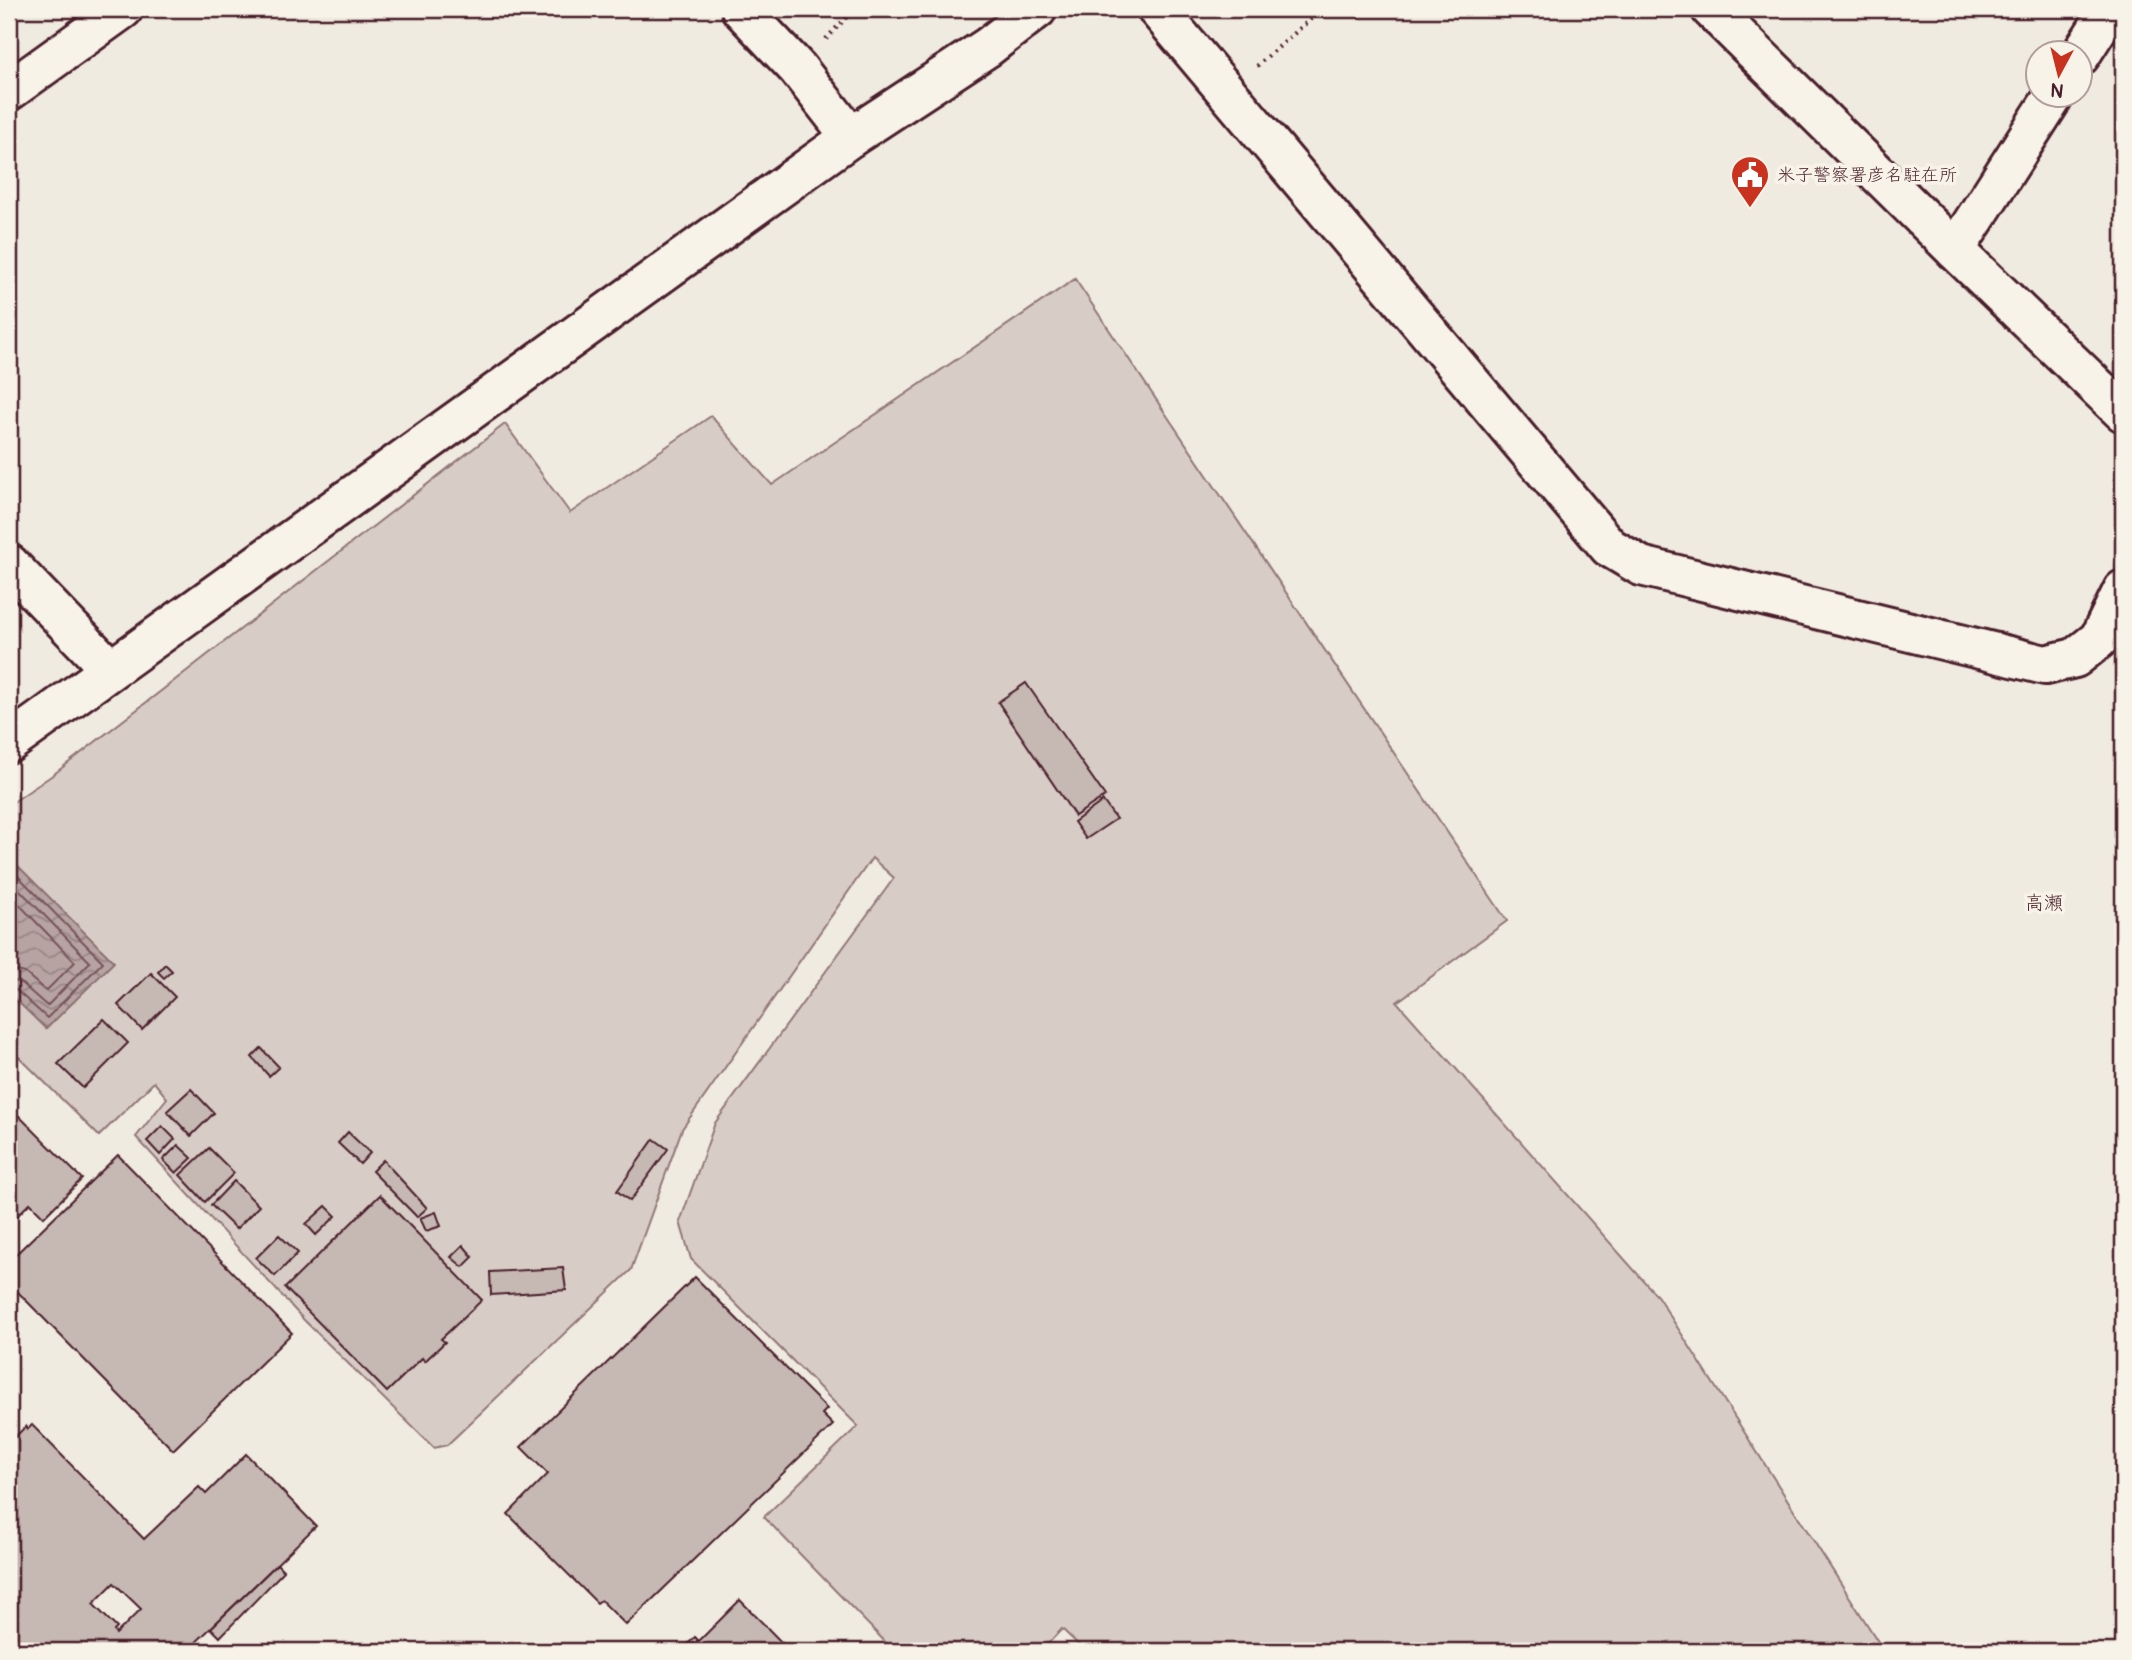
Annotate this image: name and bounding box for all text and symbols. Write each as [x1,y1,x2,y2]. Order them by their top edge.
north arrow [2024,38,2094,108]
text: N [2049,77,2065,103]
public building icon: 米子警察署彦名駐在所 [1729,154,1771,209]
place label: 米子警察署彦名駐在所 [1777,164,1957,187]
district label: 高瀬 [2025,891,2063,915]

